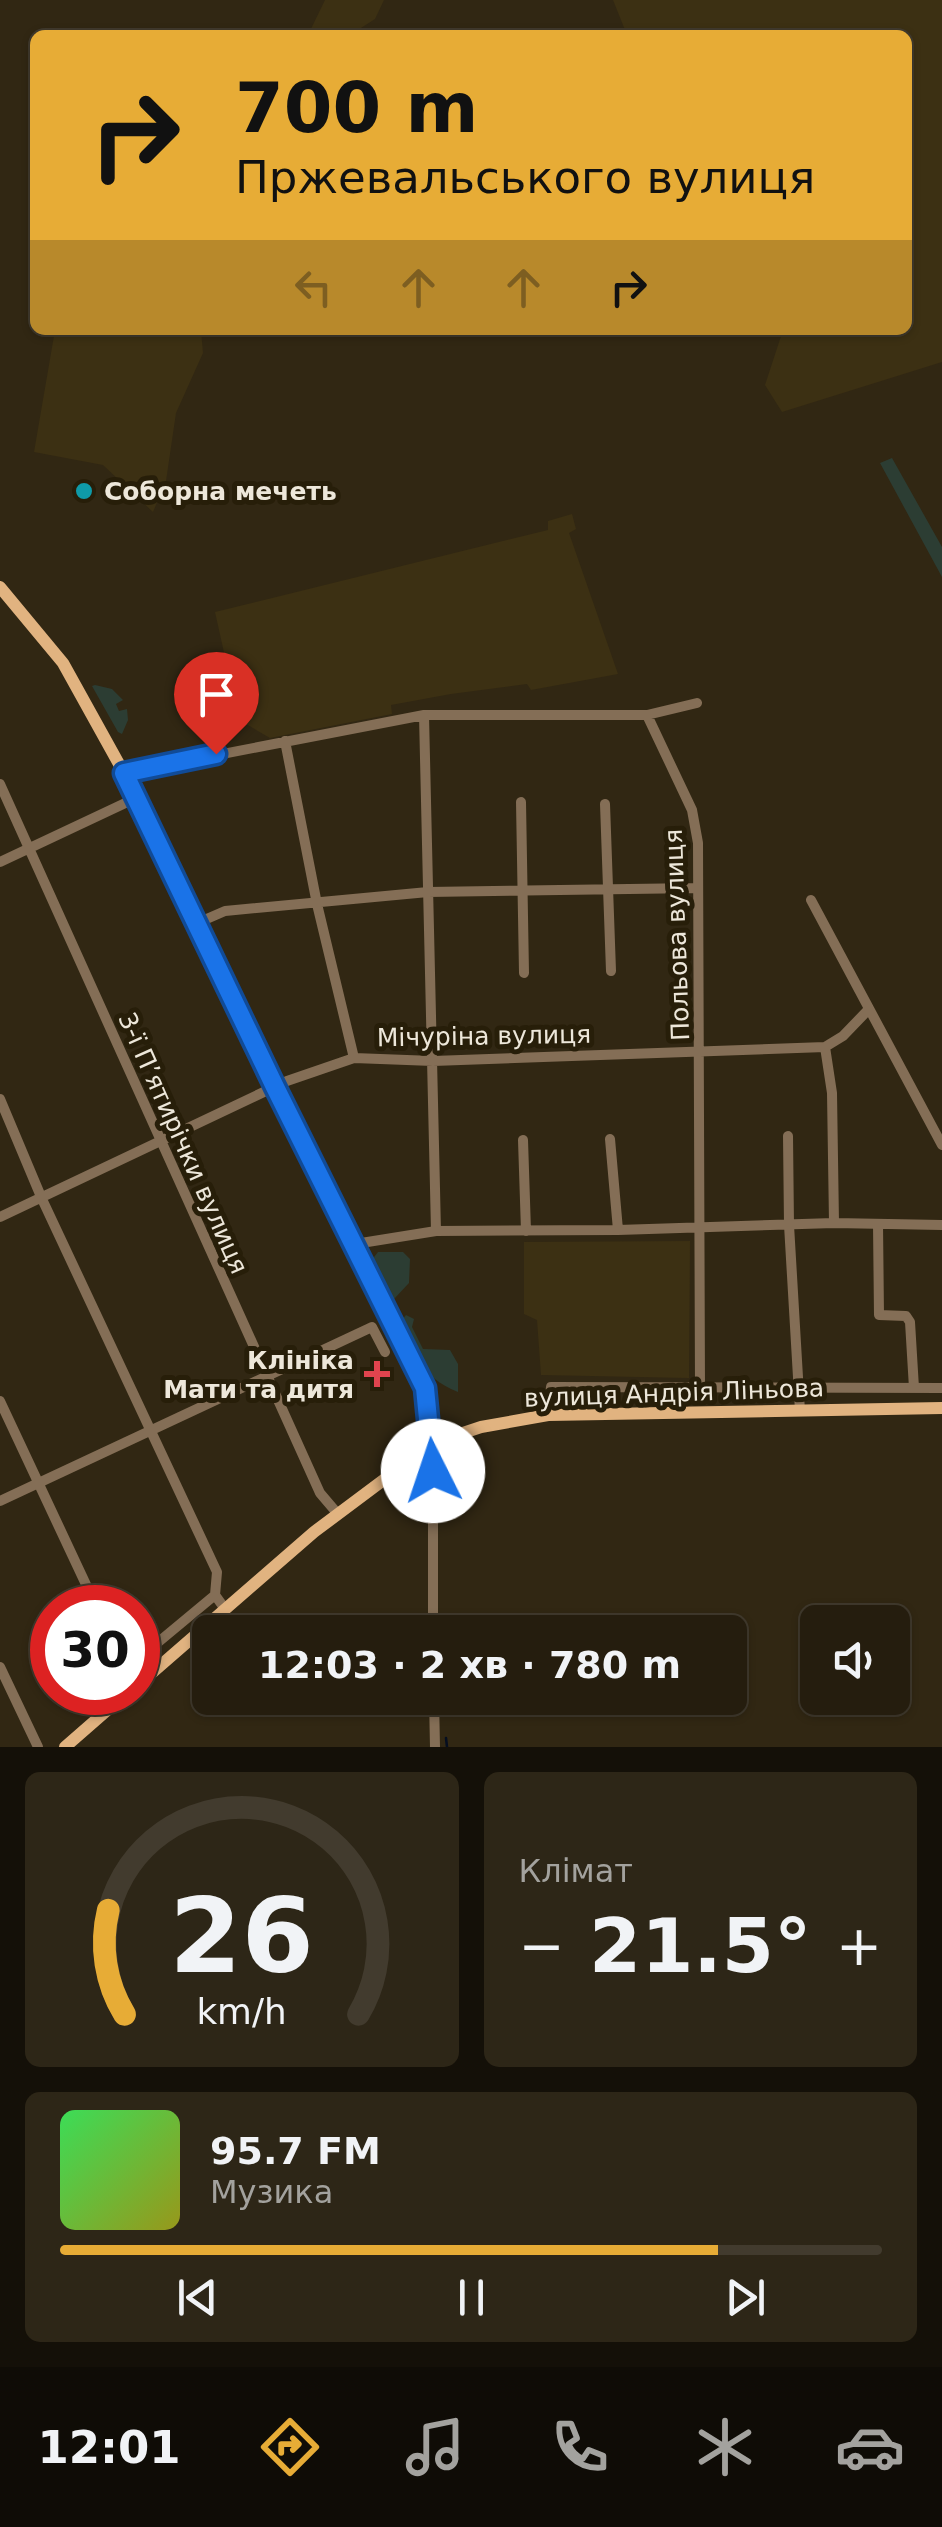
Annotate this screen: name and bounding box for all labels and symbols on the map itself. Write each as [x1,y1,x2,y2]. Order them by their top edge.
place label: Соборна мечеть [104,477,337,506]
marker: Соборна мечеть [73,480,95,502]
pin [174,652,259,755]
street label: Польова вулиця [659,829,695,1041]
street label: 3-ї П’ятирічки вулиця [112,1008,254,1278]
street label: Мічуріна вулиця [377,1020,591,1052]
place label: Клініка Мати та дитя [163,1346,354,1404]
marker: Клініка Мати та дитя [364,1361,390,1387]
street label: вулиця Андрія Ліньова [523,1373,825,1413]
position arrow [381,1419,485,1523]
speed limit sign: 30 [30,1585,160,1715]

